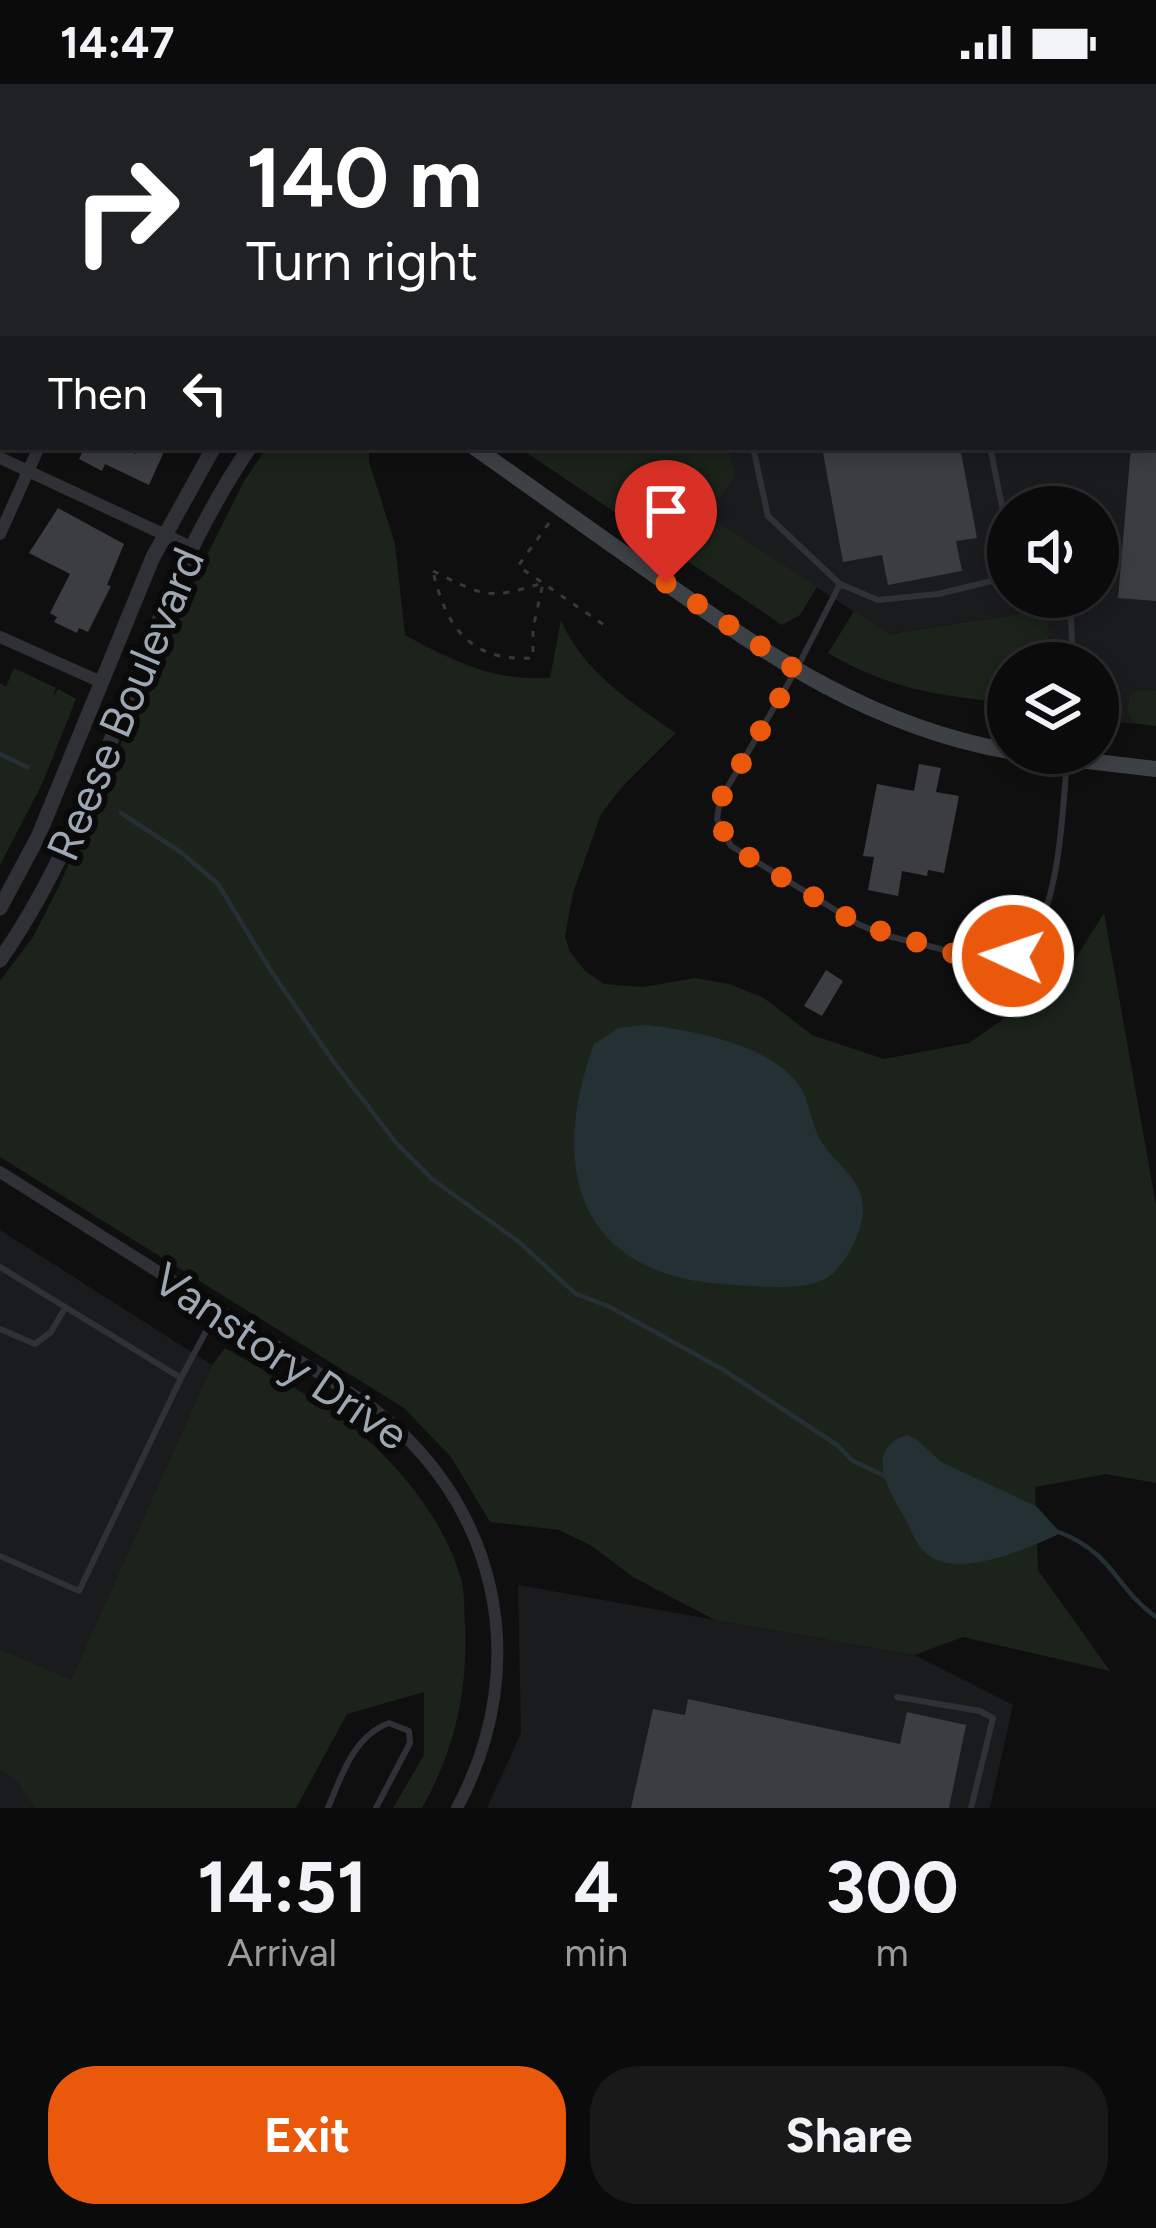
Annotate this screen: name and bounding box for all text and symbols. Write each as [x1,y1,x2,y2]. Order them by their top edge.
text: 14:47 [60,15,175,69]
text: 140 m [246,127,482,228]
icon: right [48,132,204,288]
text: Turn right [246,229,478,294]
icon: left [172,360,238,426]
text: Then [48,366,148,420]
pin [615,460,717,583]
icon: arrive [633,478,699,544]
map controls [987,486,1119,774]
button: sound [987,486,1119,618]
street label: Reese Boulevard [35,540,215,868]
button: layers [987,642,1119,774]
position arrow [950,893,1076,1019]
street label: Vanstory Drive [143,1251,419,1461]
text: 14:51 [197,1844,367,1930]
text: 4 [573,1844,619,1930]
text: 300 [825,1844,959,1930]
text: Arrival [227,1929,337,1976]
text: min [564,1929,628,1976]
text: m [876,1929,909,1976]
button: Exit [48,2066,566,2204]
button: Share [590,2066,1108,2204]

